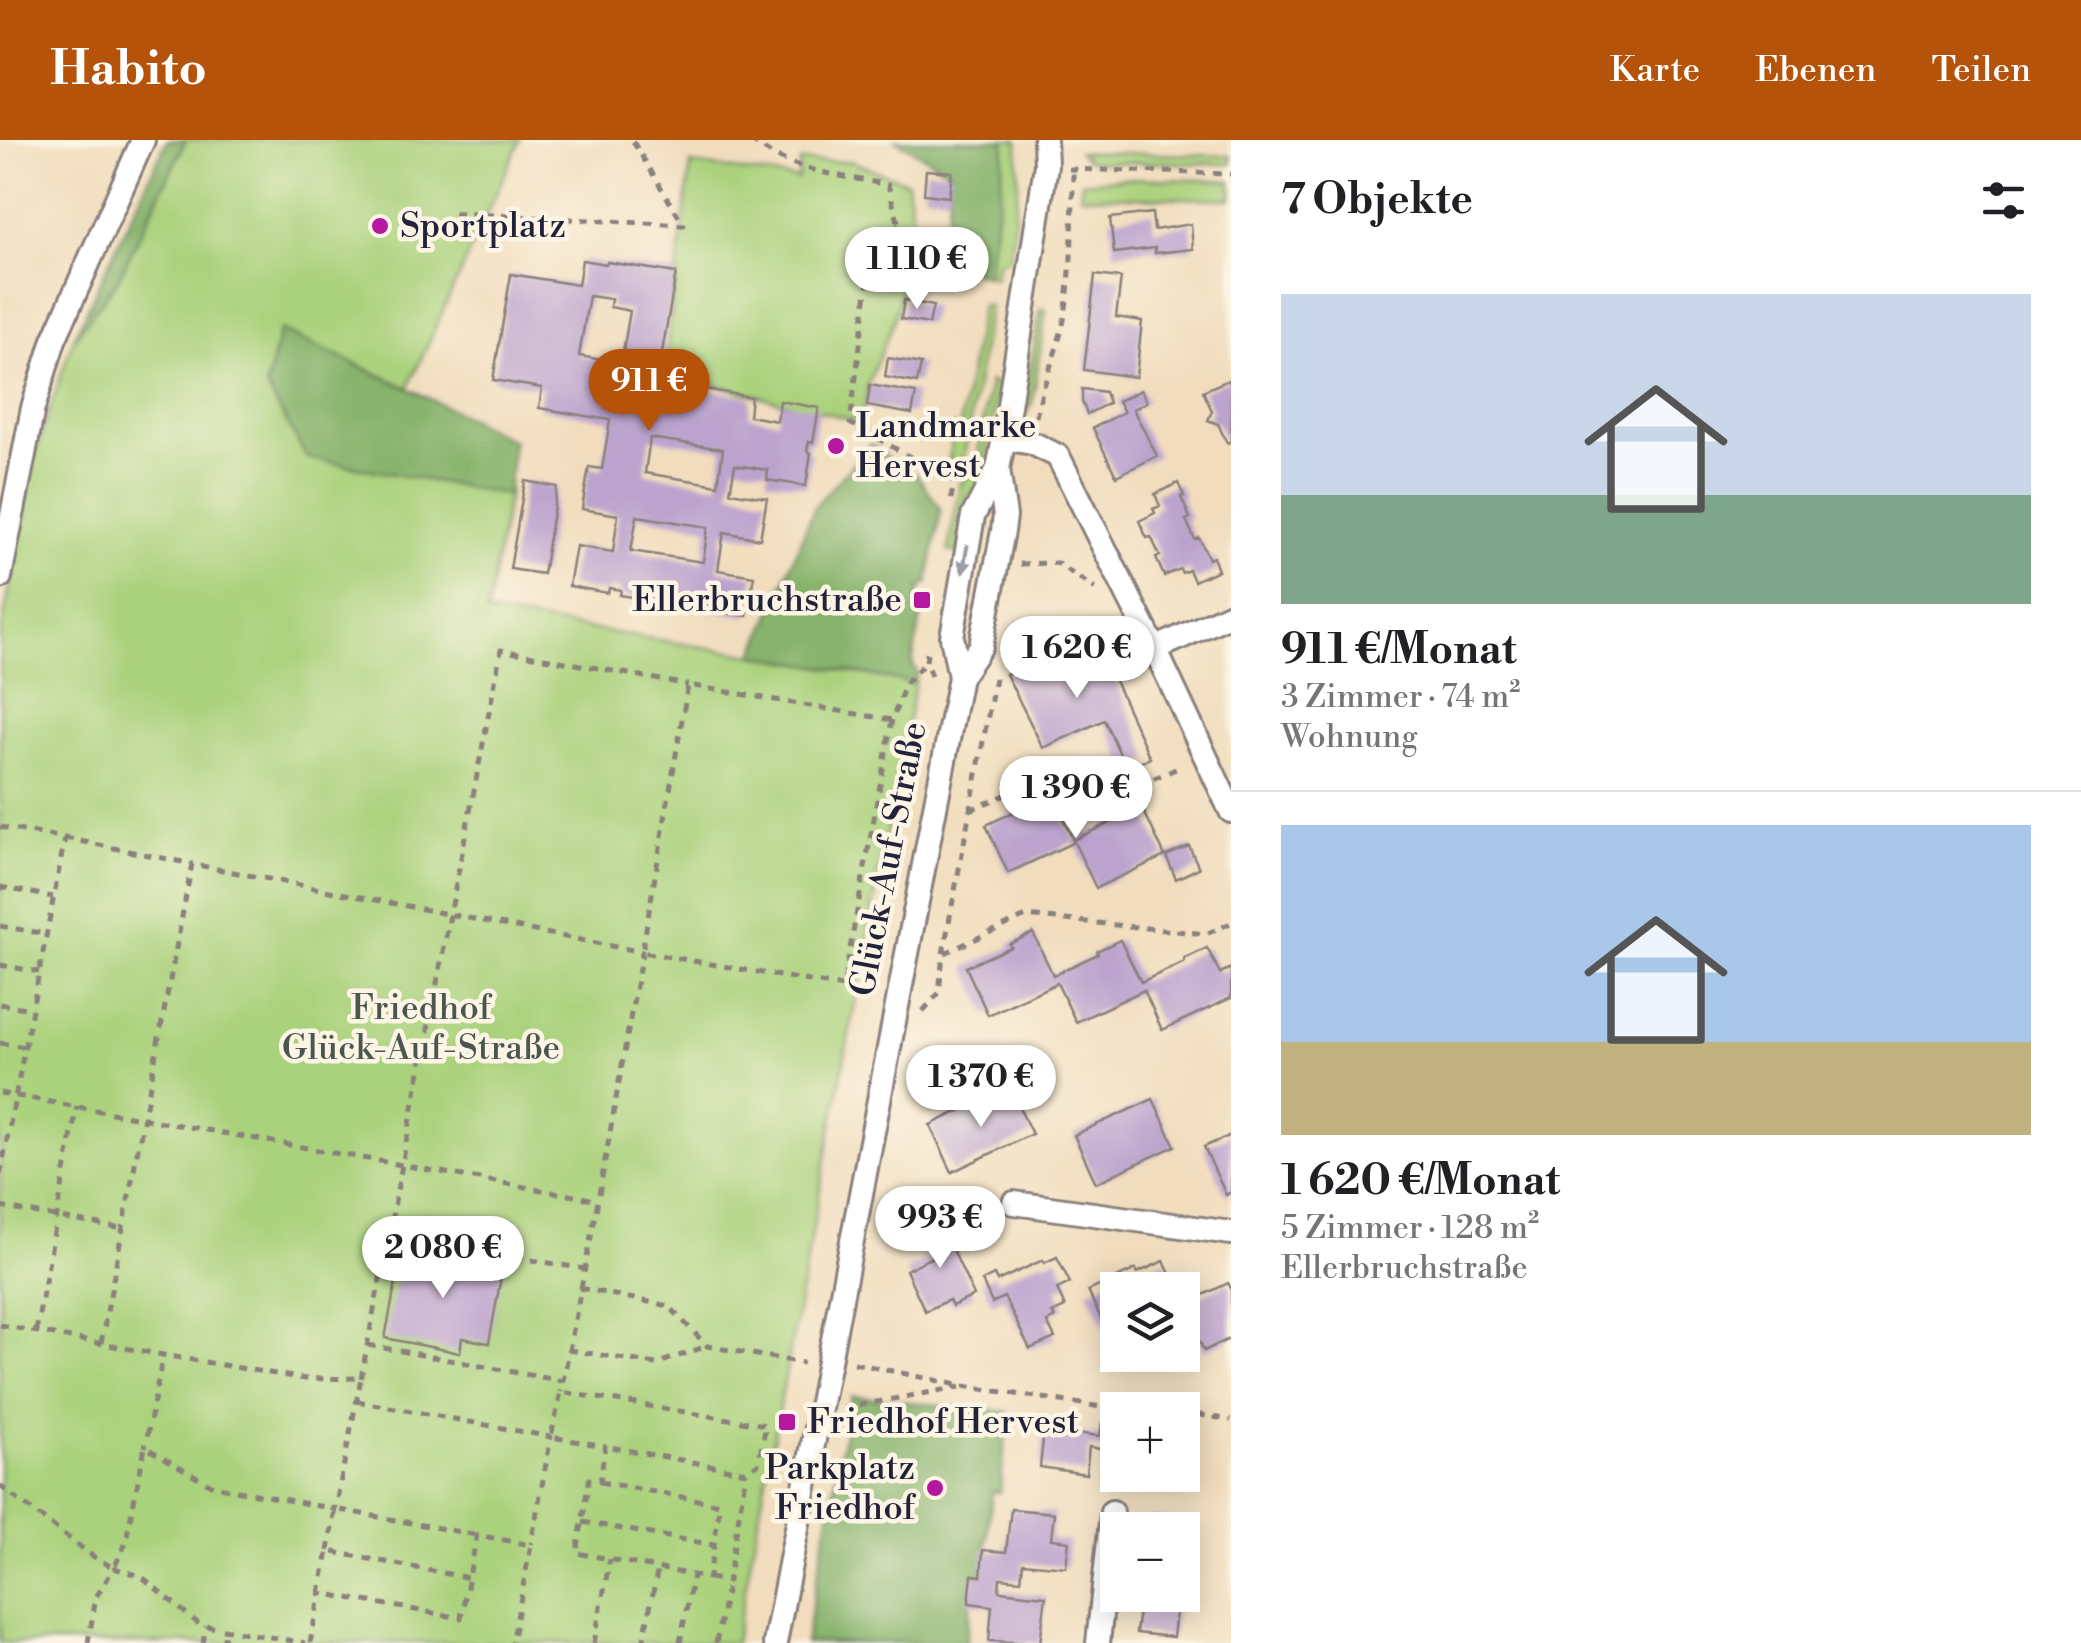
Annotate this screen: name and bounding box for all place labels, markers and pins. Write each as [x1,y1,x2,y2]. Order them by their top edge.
place label: Sportplatz [400,205,566,248]
marker: Sportplatz [369,215,391,237]
pin: 1 110 € [825,227,1009,312]
pin: 911 € [579,349,719,434]
place label: Landmarke Hervest [856,405,1036,488]
marker: Landmarke Hervest [825,435,847,457]
place label: Ellerbruchstraße [632,579,902,622]
marker: Ellerbruchstraße [911,589,933,611]
pin: 1 620 € [985,616,1169,701]
pin: 1 390 € [984,756,1168,841]
pin: 1 370 € [889,1045,1073,1130]
pin: 993 € [870,1186,1010,1271]
pin: 2 080 € [351,1216,535,1301]
place label: Friedhof Hervest [807,1401,1079,1444]
marker: Friedhof Hervest [776,1411,798,1433]
place label: Parkplatz Friedhof [765,1447,916,1530]
marker: Parkplatz Friedhof [924,1477,946,1499]

